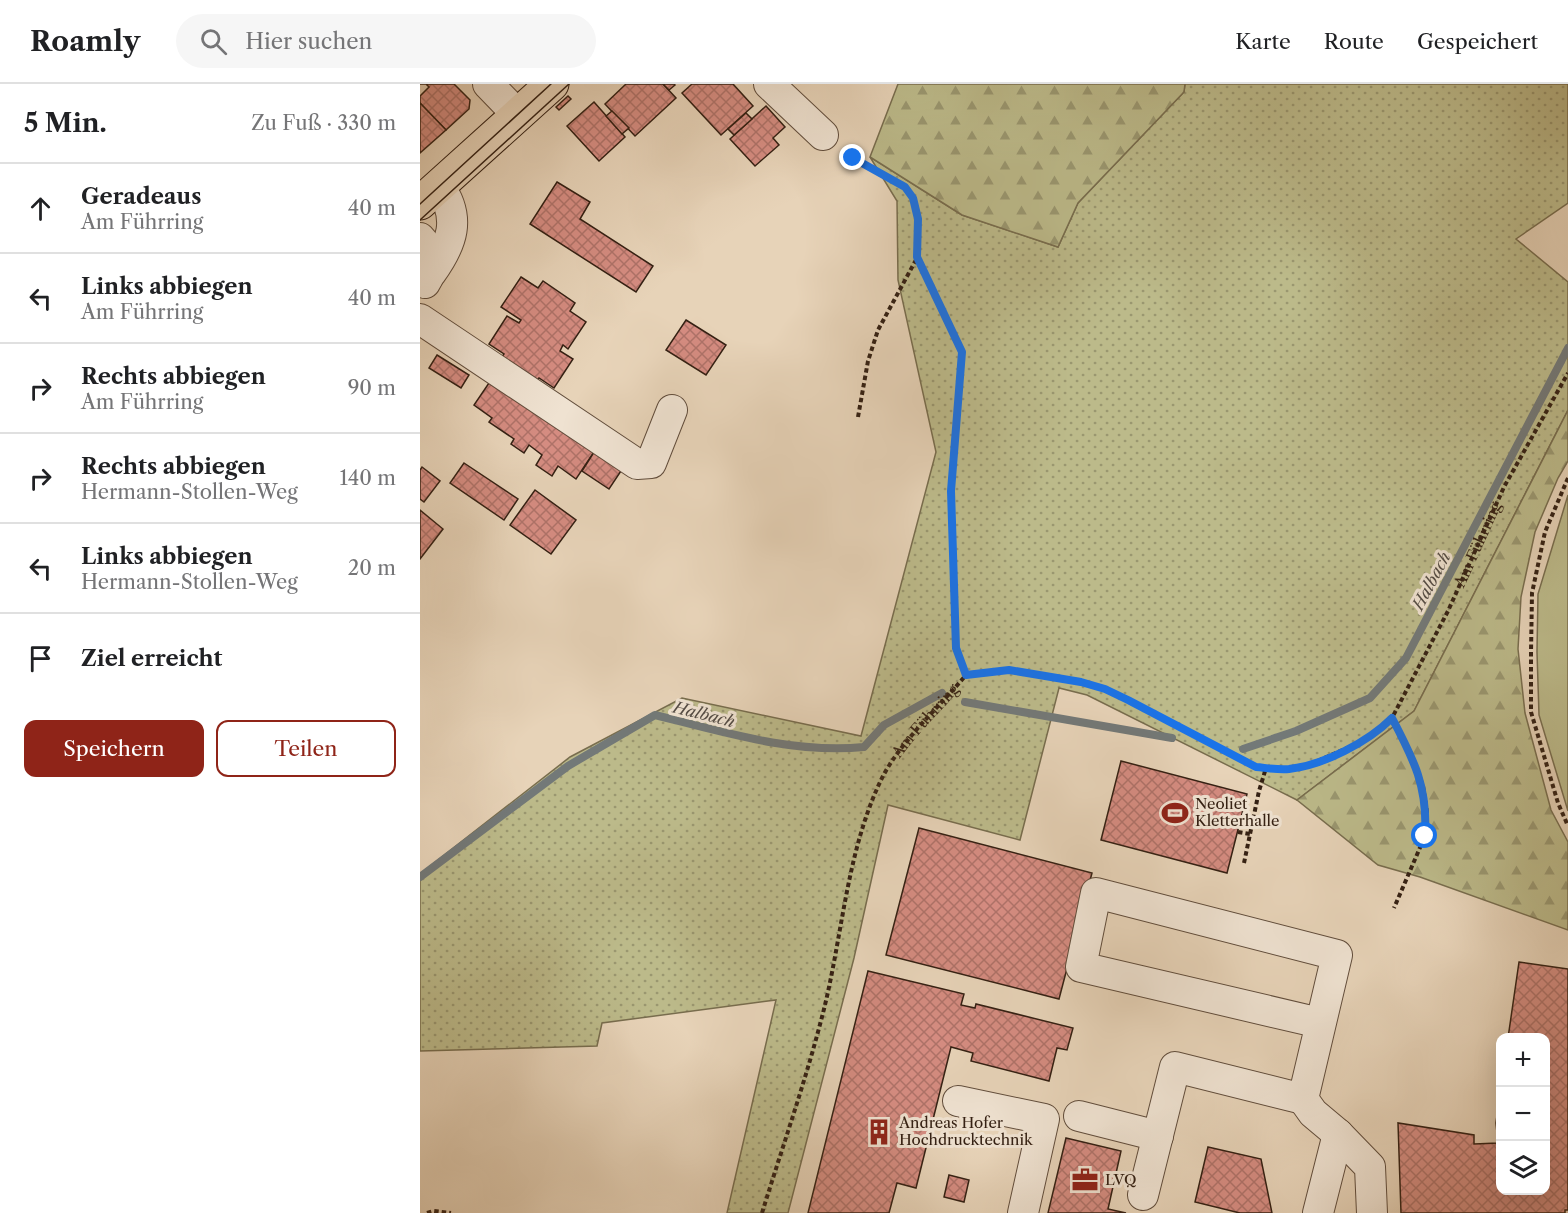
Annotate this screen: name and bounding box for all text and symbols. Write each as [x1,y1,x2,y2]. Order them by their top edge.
search box [176,14,596,68]
text: Roamly [30,24,140,58]
icon: search [197,25,230,58]
text: Hier suchen [245,28,372,55]
text: Karte [1235,29,1291,54]
text: Route [1324,29,1384,54]
text: Gespeichert [1417,29,1538,54]
text: 5 Min. [24,107,107,139]
text: Zu Fuß · 330 m [251,111,396,135]
route end [839,144,865,170]
text: Geradeaus [81,183,201,210]
icon: ahead [24,192,57,225]
text: 40 m [348,196,396,220]
text: Am Führring [81,210,203,234]
text: Links abbiegen [81,273,253,300]
icon: left [24,282,57,315]
text: 40 m [348,286,396,310]
text: Am Führring [81,300,203,324]
text: Rechts abbiegen [81,363,266,390]
icon: right [24,372,57,405]
text: 90 m [348,376,396,400]
text: Am Führring [81,390,203,414]
text: Rechts abbiegen [81,453,266,480]
icon: right [24,462,57,495]
text: 140 m [339,466,396,490]
text: Hermann-Stollen-Weg [81,480,298,504]
street label: Am Führring [1450,499,1505,591]
text: Links abbiegen [81,543,253,570]
water label: Halbach [1406,548,1455,615]
icon: left [24,552,57,585]
text: 20 m [348,556,396,580]
text: Hermann-Stollen-Weg [81,570,298,594]
icon: arrive [24,642,57,675]
text: Ziel erreicht [81,645,222,672]
street label: Am Führring [887,680,963,762]
water label: Halbach [669,696,737,731]
button: Speichern [24,720,204,777]
button: Teilen [216,720,396,777]
place label: Neoliet Kletterhalle [1195,794,1279,830]
sports icon: Neoliet Kletterhalle [1160,798,1190,828]
route start [1411,822,1437,848]
map controls [1496,1033,1550,1195]
button: + [1496,1033,1550,1087]
button: − [1496,1087,1550,1141]
place label: Andreas Hofer Hochdrucktechnik [898,1113,1034,1149]
building icon: Andreas Hofer Hochdrucktechnik [864,1117,894,1147]
button: layers [1496,1141,1550,1195]
office icon: LVQ [1070,1165,1100,1195]
place label: LVQ [1105,1170,1137,1189]

